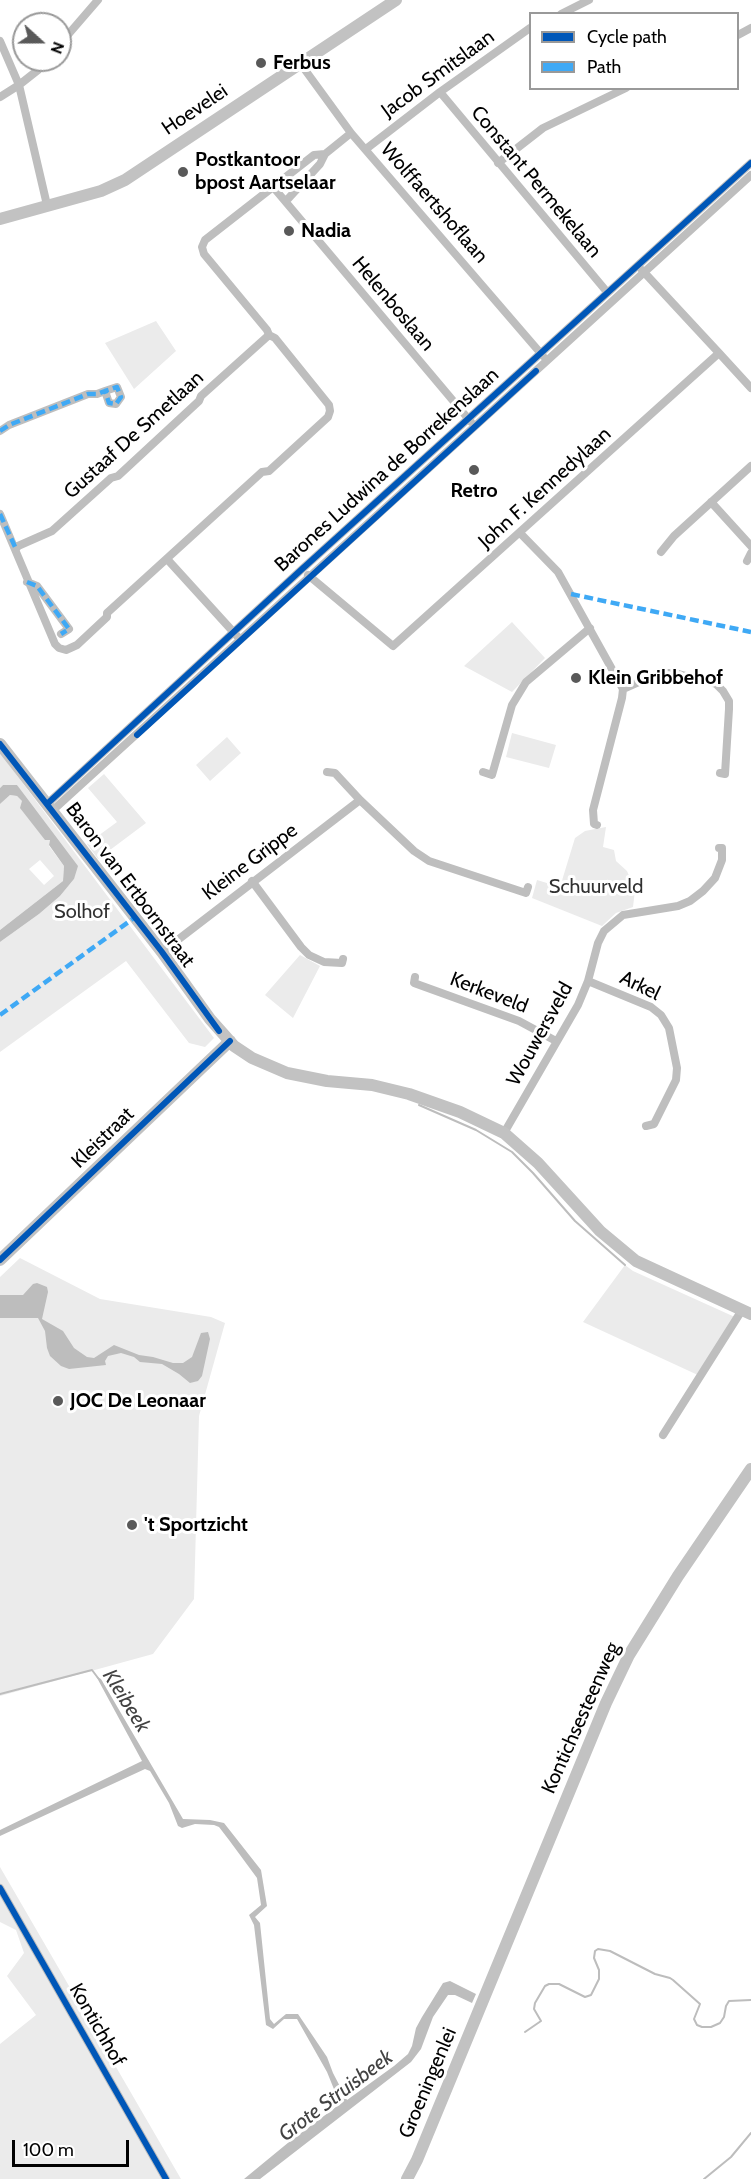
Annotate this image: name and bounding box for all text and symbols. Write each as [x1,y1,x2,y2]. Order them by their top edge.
north arrow [12,12,72,72]
legend [529,12,739,90]
street label: Jacob Smitslaan [377,25,499,123]
text: Cycle path [587,26,667,48]
text: N [47,39,68,57]
place label: Ferbus [273,51,331,75]
marker: Ferbus [254,56,268,70]
text: Path [587,56,621,78]
street label: Hoevelei [158,79,232,141]
street label: Constant Permekelaan [466,101,606,263]
street label: Wolffaertshoflaan [375,138,493,268]
place label: Postkantoor bpost Aartselaar [195,148,336,195]
marker: Postkantoor bpost Aartselaar [176,165,190,179]
place label: Nadia [301,219,351,243]
marker: Nadia [282,224,296,238]
street label: Helenboslaan [347,252,439,356]
street label: Barones Ludwina de Borrekenslaan [270,363,504,577]
street label: Gustaaf De Smetlaan [59,366,209,504]
street label: John F. Kennedylaan [474,422,616,554]
marker: Retro [467,463,481,477]
place label: Retro [450,479,498,503]
place label: Klein Gribbehof [588,666,723,690]
marker: Klein Gribbehof [569,671,583,685]
street label: Baron van Ertbornstraat [60,798,200,972]
street label: Kleine Grippe [198,818,302,906]
park label: Schuurveld [549,875,643,899]
park label: Solhof [54,900,110,924]
street label: Arkel [616,966,664,1006]
street label: Kerkeveld [447,967,531,1019]
street label: Wouwersveld [502,978,578,1090]
street label: Kleistraat [67,1102,139,1174]
place label: JOC De Leonaar [70,1389,206,1413]
marker: JOC De Leonaar [51,1394,65,1408]
place label: 't Sportzicht [144,1513,248,1537]
marker: 't Sportzicht [125,1518,139,1532]
street label: Kontichsesteenweg [537,1639,625,1797]
water label: Kleibeek [97,1665,155,1737]
street label: Kontichhof [64,1979,130,2071]
street label: Groeningenlei [394,2024,462,2142]
water label: Grote Struisbeek [274,2045,398,2147]
scale bar [15,2128,132,2166]
text: 100 m [23,2139,74,2161]

